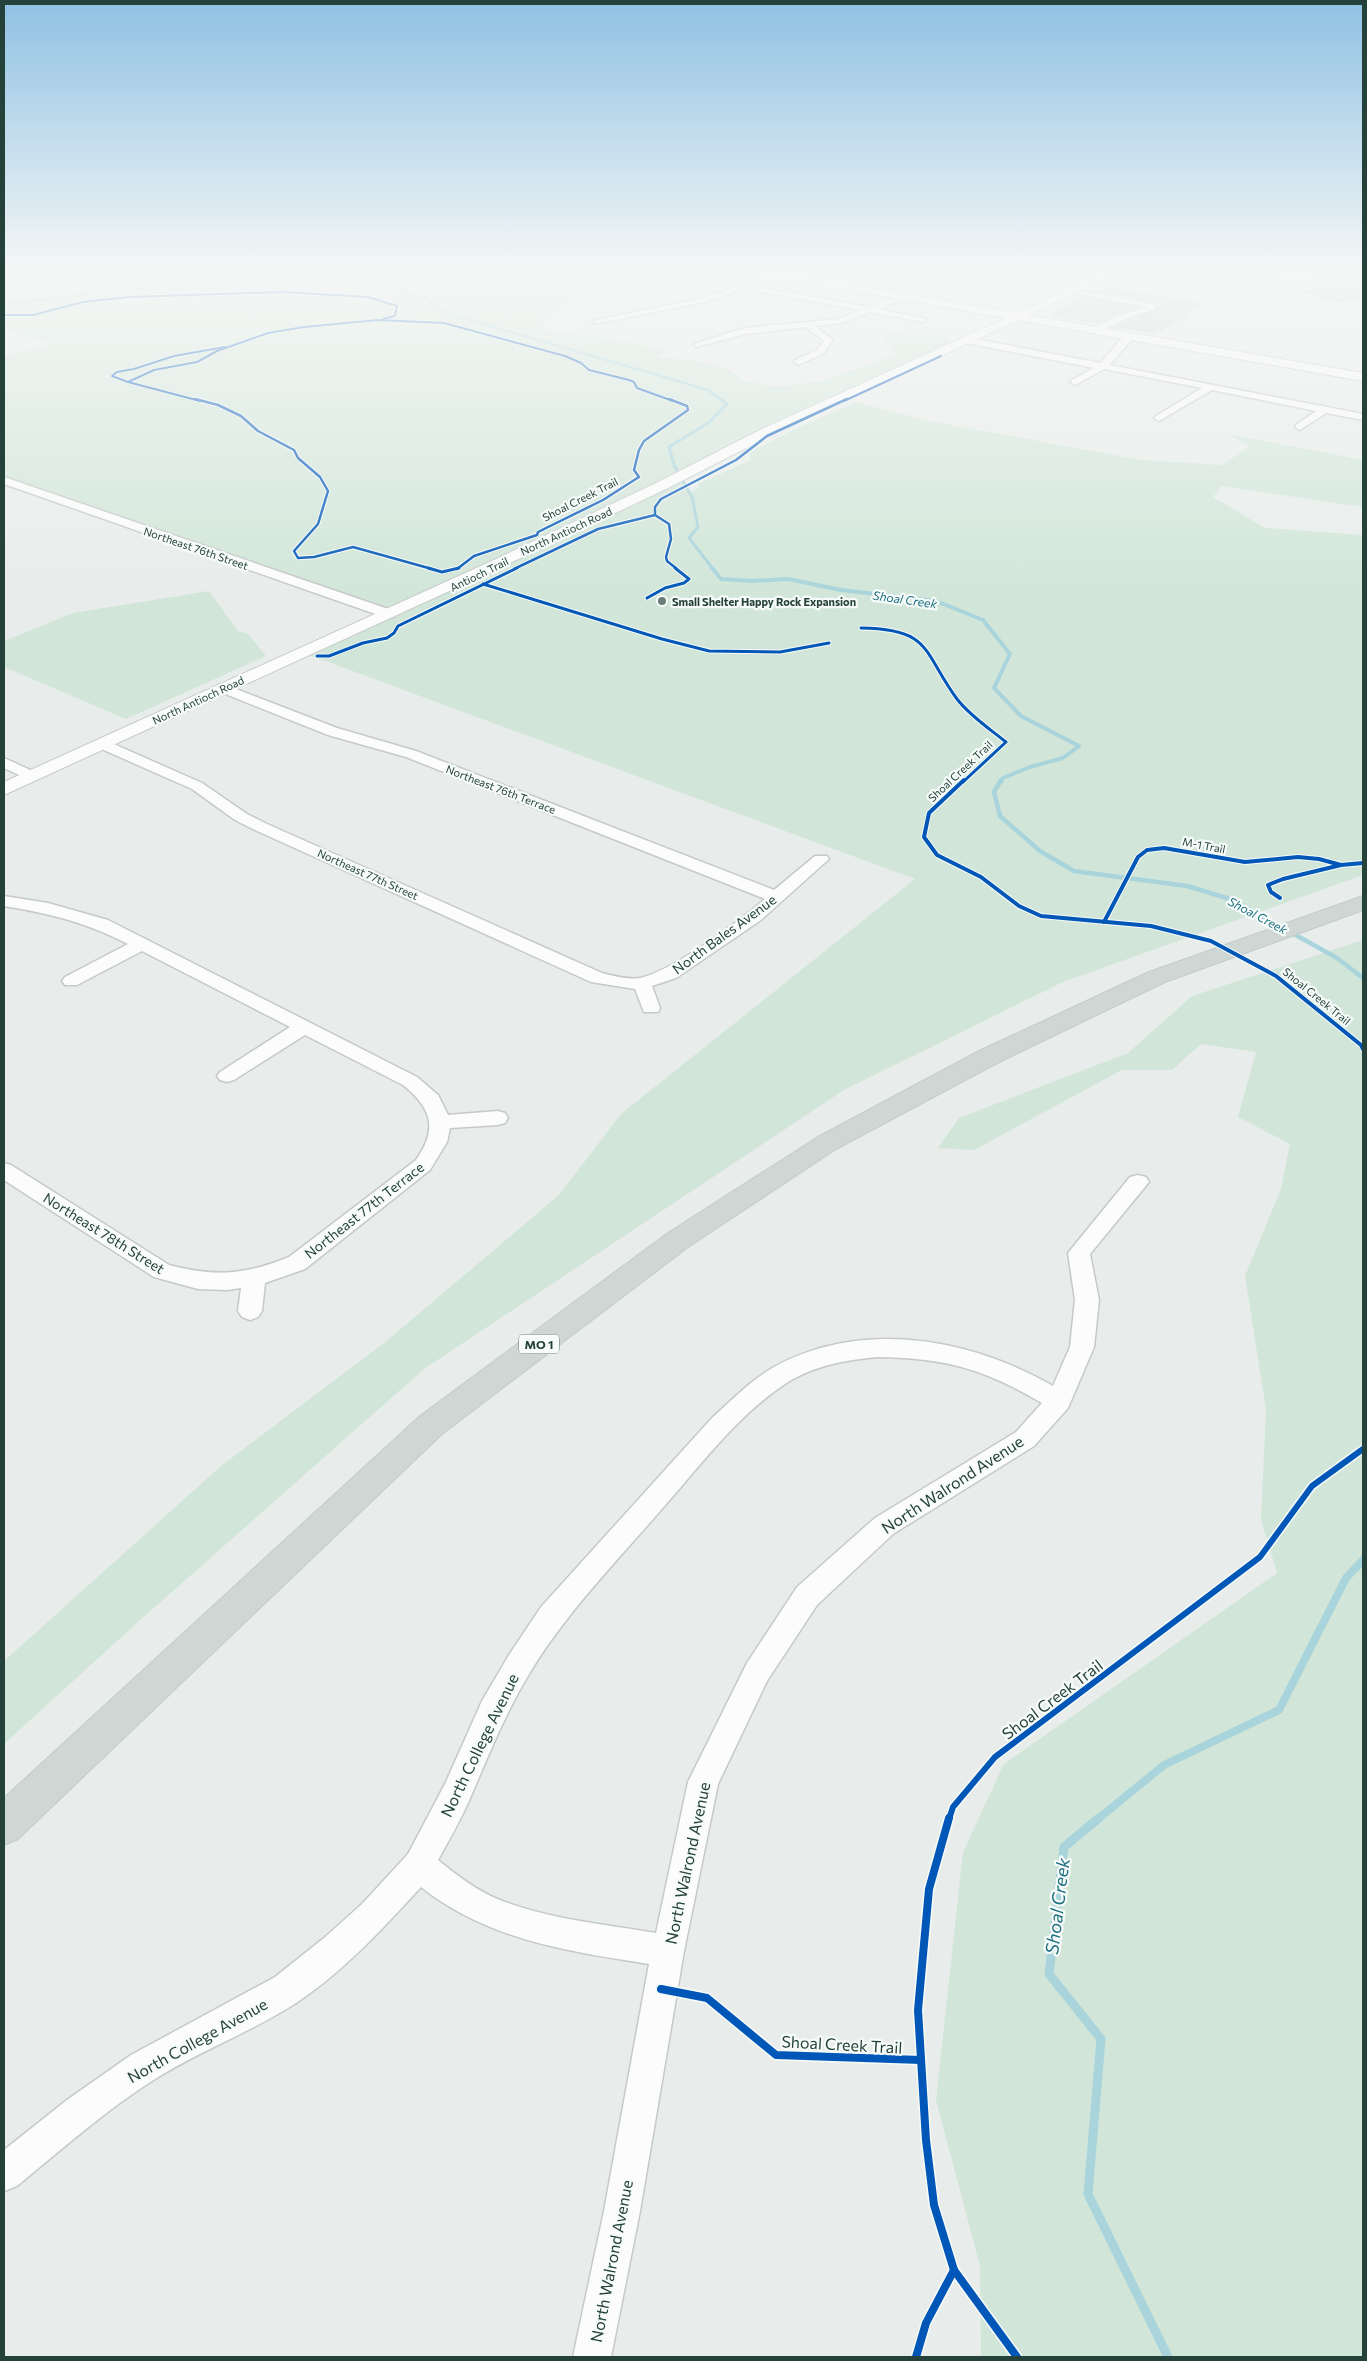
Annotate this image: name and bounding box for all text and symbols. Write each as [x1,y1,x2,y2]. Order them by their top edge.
street label: Shoal Creek Trail [540,474,620,524]
street label: North Antioch Road [518,504,614,558]
street label: Northeast 76th Street [142,524,250,572]
street label: Antioch Trail [448,554,510,594]
water label: Shoal Creek [872,588,938,611]
marker: Small Shelter Happy Rock Expansion [656,595,668,607]
place label: Small Shelter Happy Rock Expansion [672,595,856,608]
street label: North Antioch Road [150,673,246,727]
street label: Shoal Creek Trail [925,738,995,804]
street label: Northeast 76th Terrace [444,762,558,816]
street label: M-1 Trail [1181,834,1227,856]
street label: Northeast 77th Street [316,846,421,902]
street label: North Bales Avenue [669,891,779,977]
water label: Shoal Creek [1226,894,1290,937]
street label: Shoal Creek Trail [1281,965,1353,1027]
street label: Northeast 77th Terrace [301,1158,427,1262]
street label: Northeast 78th Street [40,1189,168,1277]
road number: MO 1 [519,1335,559,1354]
street label: North Walrond Avenue [878,1431,1026,1537]
street label: Shoal Creek Trail [998,1655,1106,1743]
street label: North College Avenue [436,1670,522,1820]
street label: North Walrond Avenue [661,1780,713,1946]
water label: Shoal Creek [1040,1855,1074,1955]
street label: North College Avenue [124,1994,270,2086]
street label: Shoal Creek Trail [781,2031,903,2057]
street label: North Walrond Avenue [586,2178,636,2344]

